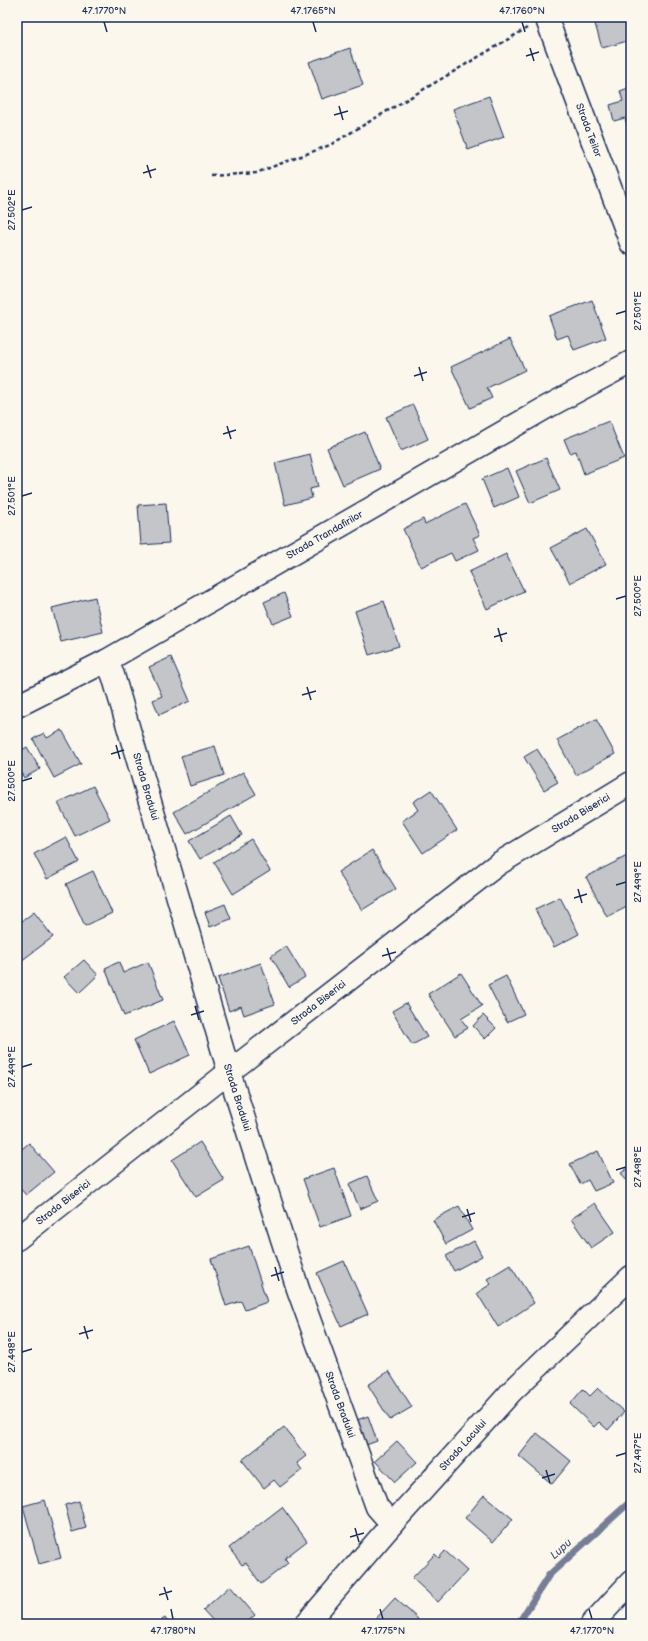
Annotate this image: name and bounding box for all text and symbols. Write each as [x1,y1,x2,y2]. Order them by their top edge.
text: 47.1770°N [82,5,126,17]
text: 47.1765°N [290,5,336,17]
text: 47.1760°N [499,5,545,17]
street label: Strada Teilor [573,102,604,159]
text: 27.502°E [6,189,18,231]
text: 27.501°E [632,291,644,331]
text: 27.501°E [6,476,18,516]
street label: Strada Trandafirilor [284,508,365,562]
text: 27.500°E [632,575,644,617]
street label: Strada Bradului [130,752,161,822]
text: 27.500°E [6,760,18,802]
street label: Strada Biserici [550,791,612,836]
text: 27.499°E [632,861,644,903]
street label: Strada Biserici [289,978,348,1028]
text: 27.499°E [6,1046,18,1088]
street label: Strada Bradului [221,1063,253,1133]
text: 27.498°E [632,1146,644,1188]
street label: Strada Biserici [34,1177,93,1228]
text: 27.498°E [6,1331,18,1373]
street label: Strada Bradului [322,1370,357,1440]
street label: Strada Lacului [437,1417,489,1473]
text: 27.497°E [632,1432,644,1473]
water label: Lupu [548,1536,574,1562]
text: 47.1780°N [150,1625,196,1637]
text: 47.1775°N [361,1625,405,1637]
text: 47.1770°N [570,1625,614,1637]

